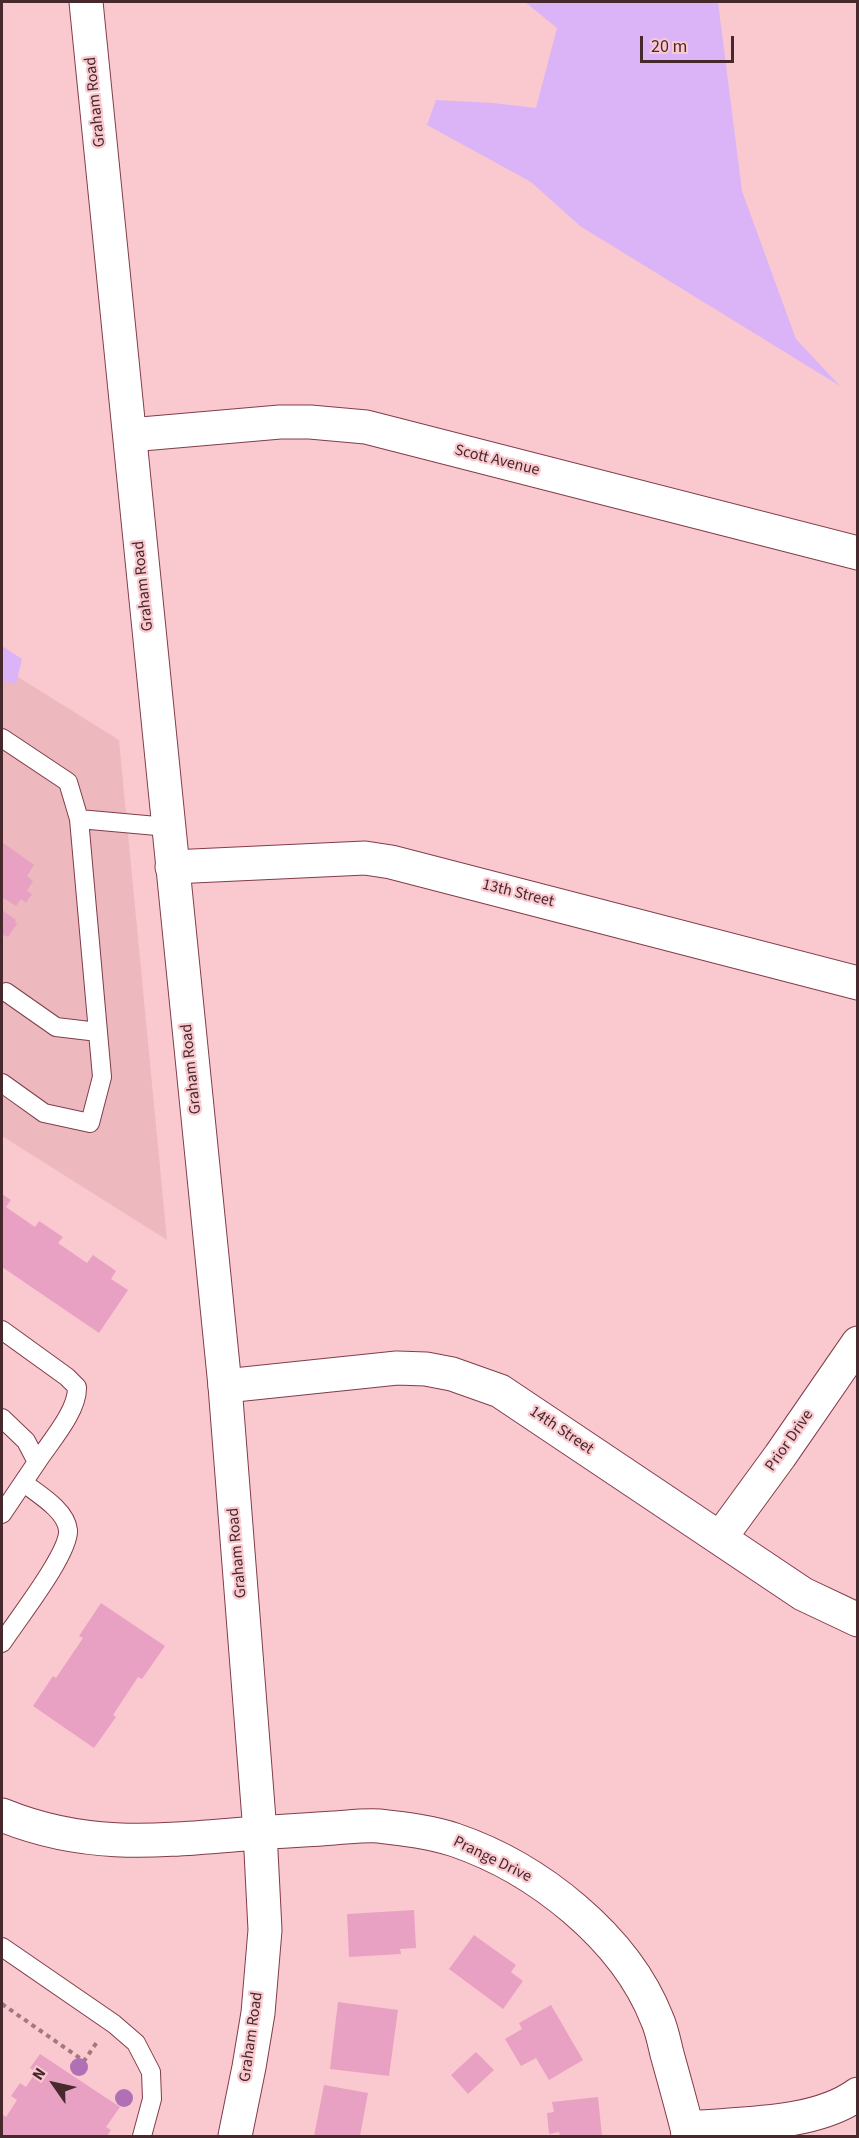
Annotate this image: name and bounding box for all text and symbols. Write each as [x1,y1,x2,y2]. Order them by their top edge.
scale bar [643,24,738,62]
text: 20 m [651,34,687,59]
street label: Graham Road [82,56,110,148]
street label: Scott Avenue [453,441,541,481]
street label: Graham Road [130,540,158,632]
street label: 13th Street [480,876,556,912]
street label: Graham Road [178,1023,206,1115]
street label: 14th Street [525,1403,597,1459]
street label: Prior Drive [762,1407,818,1475]
street label: Graham Road [224,1507,252,1599]
street label: Prange Drive [450,1833,534,1887]
street label: Graham Road [236,1991,268,2083]
north arrow [24,2054,84,2114]
text: N [27,2063,51,2085]

